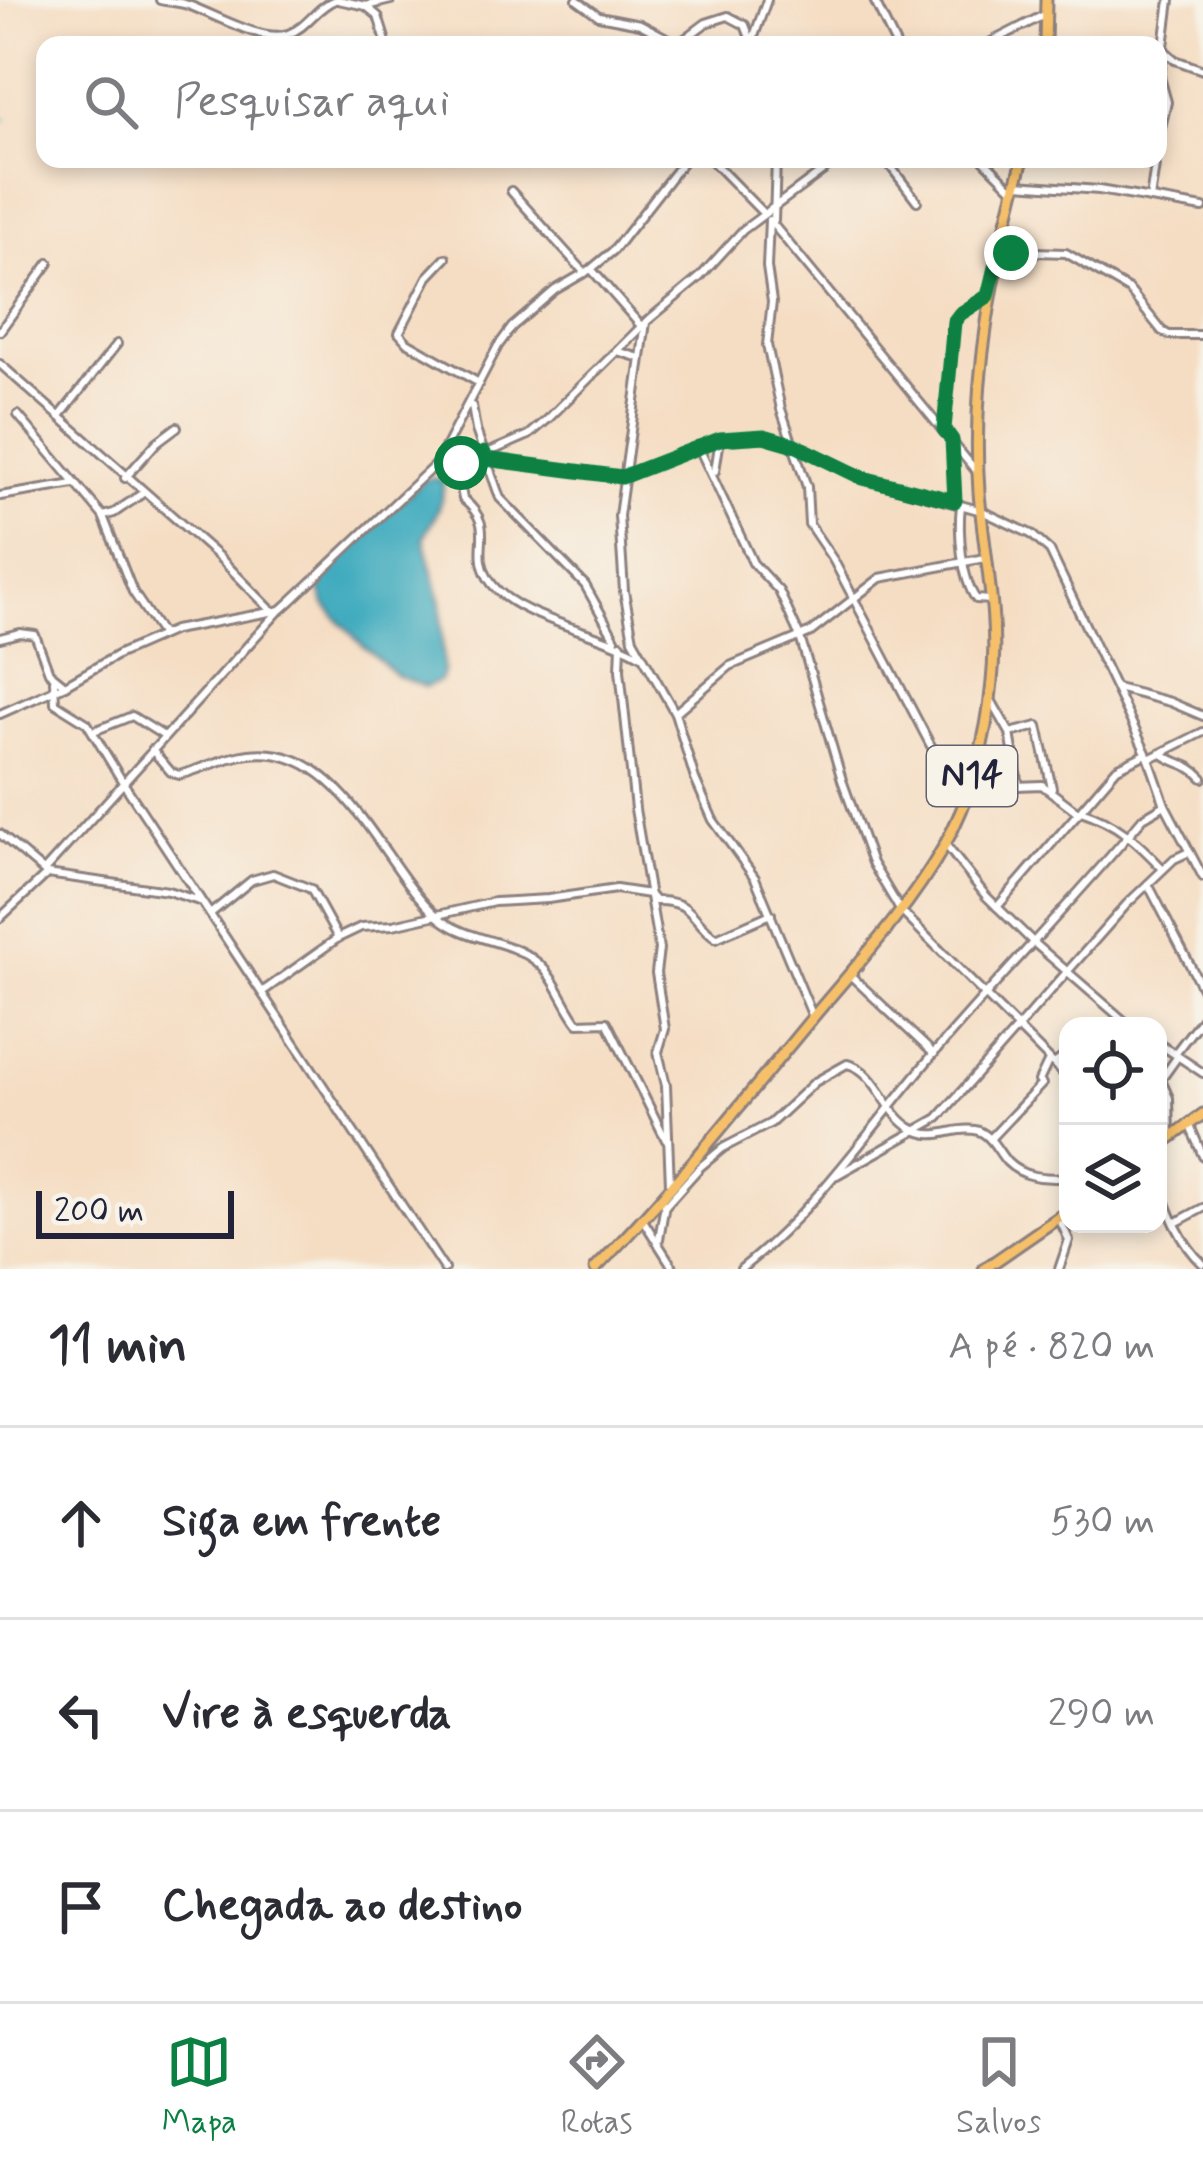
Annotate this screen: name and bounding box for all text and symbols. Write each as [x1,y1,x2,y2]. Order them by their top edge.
search box [36,36,1167,168]
icon: search [78,69,144,135]
text: Pesquisar aqui [174,73,450,132]
route end [984,226,1038,280]
route start [434,436,488,490]
road number: N14 [927,746,1017,806]
map controls [1059,1017,1167,1233]
button: locate [1059,1017,1167,1125]
button: layers [1059,1125,1167,1233]
scale bar [36,1185,234,1238]
text: 200 m [54,1190,144,1234]
text: 11 min [48,1314,187,1380]
text: A pé · 820 m [948,1322,1155,1373]
icon: ahead [48,1490,114,1556]
text: Siga em frente [162,1493,441,1552]
text: 530 m [1050,1497,1155,1548]
icon: left [48,1682,114,1748]
text: Vire à esquerda [162,1685,451,1744]
text: 290 m [1048,1689,1155,1740]
icon: arrive [48,1874,114,1940]
text: Chegada ao destino [162,1877,522,1936]
tab: Mapa [162,2029,237,2145]
tab: Rotas [561,2029,632,2145]
tab: Salvos [956,2029,1041,2145]

